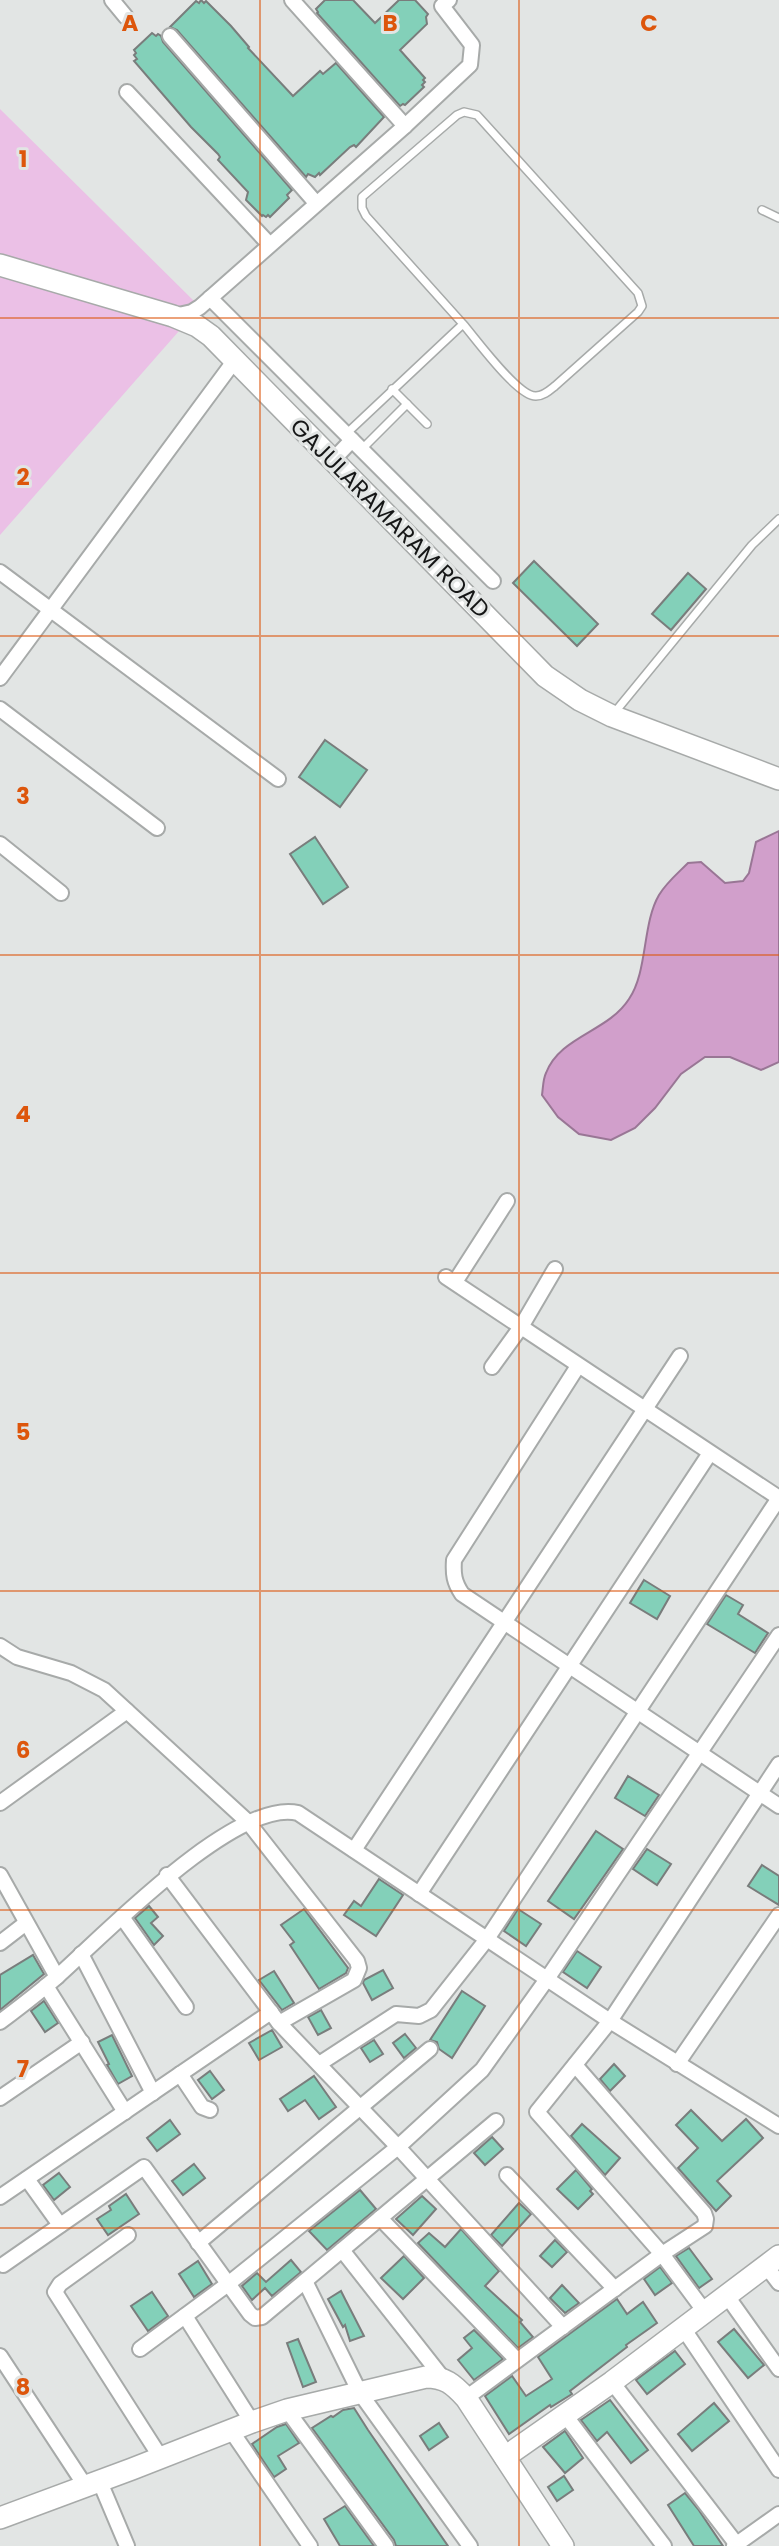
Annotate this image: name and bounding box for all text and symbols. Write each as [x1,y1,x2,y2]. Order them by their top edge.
text: A [122,7,139,39]
text: B [382,7,398,39]
text: C [640,7,658,39]
text: 1 [19,143,27,175]
street label: GAJULARAMARAM ROAD [283,411,497,625]
text: 2 [16,461,30,493]
text: 3 [16,780,30,812]
text: 4 [15,1098,31,1130]
text: 5 [16,1416,30,1448]
text: 6 [16,1734,30,1766]
text: 7 [17,2053,29,2085]
text: 8 [16,2371,30,2403]

